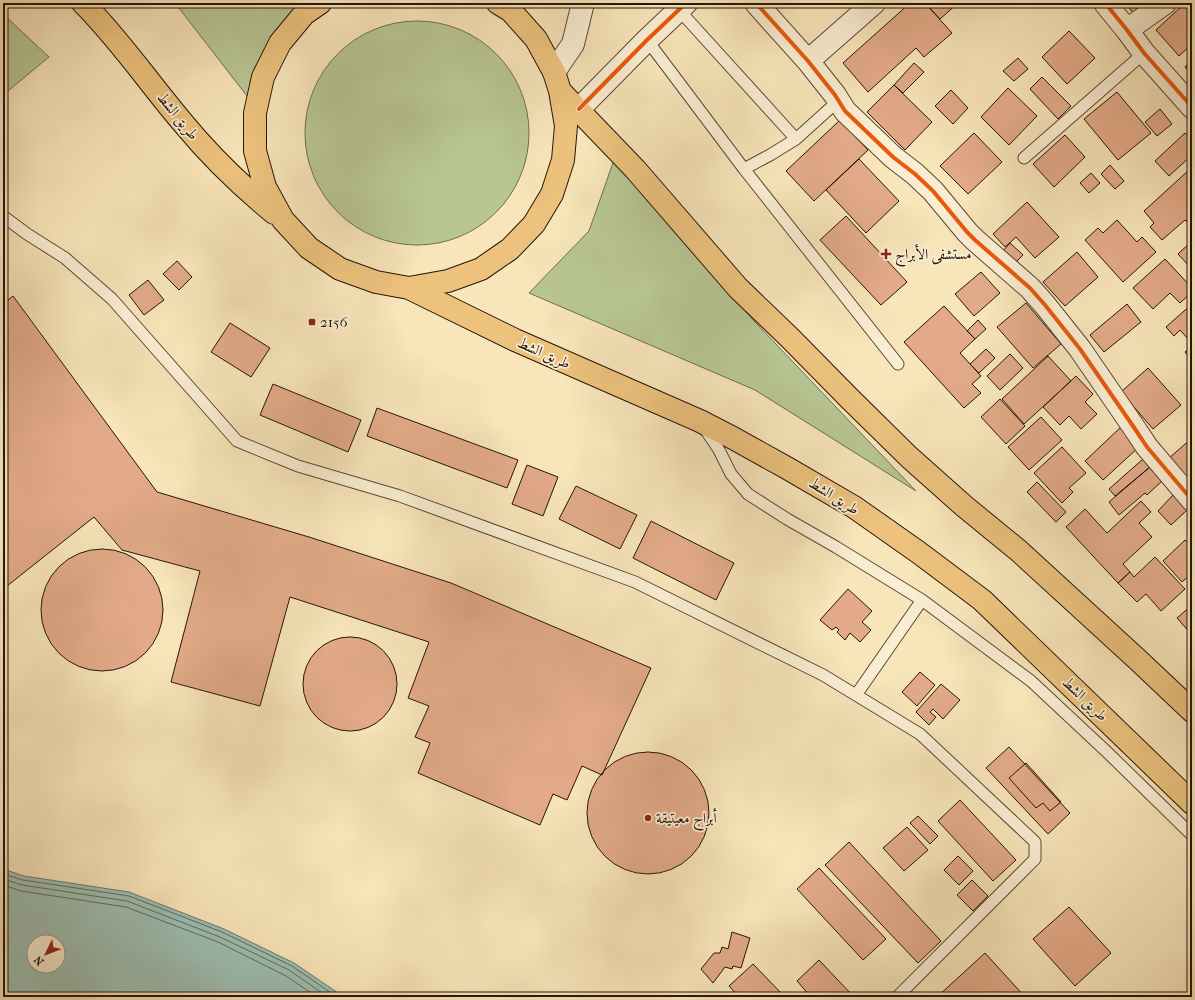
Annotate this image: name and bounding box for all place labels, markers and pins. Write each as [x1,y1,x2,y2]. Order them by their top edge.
place label: مستشفى الأبراج [895,243,971,267]
marker: مستشفى الأبراج [880,248,892,260]
place label: 2156 [320,313,348,331]
marker: 2156 [307,317,317,327]
place label: أبراج معيتيقة [656,807,717,831]
marker: أبراج معيتيقة [643,813,653,823]

